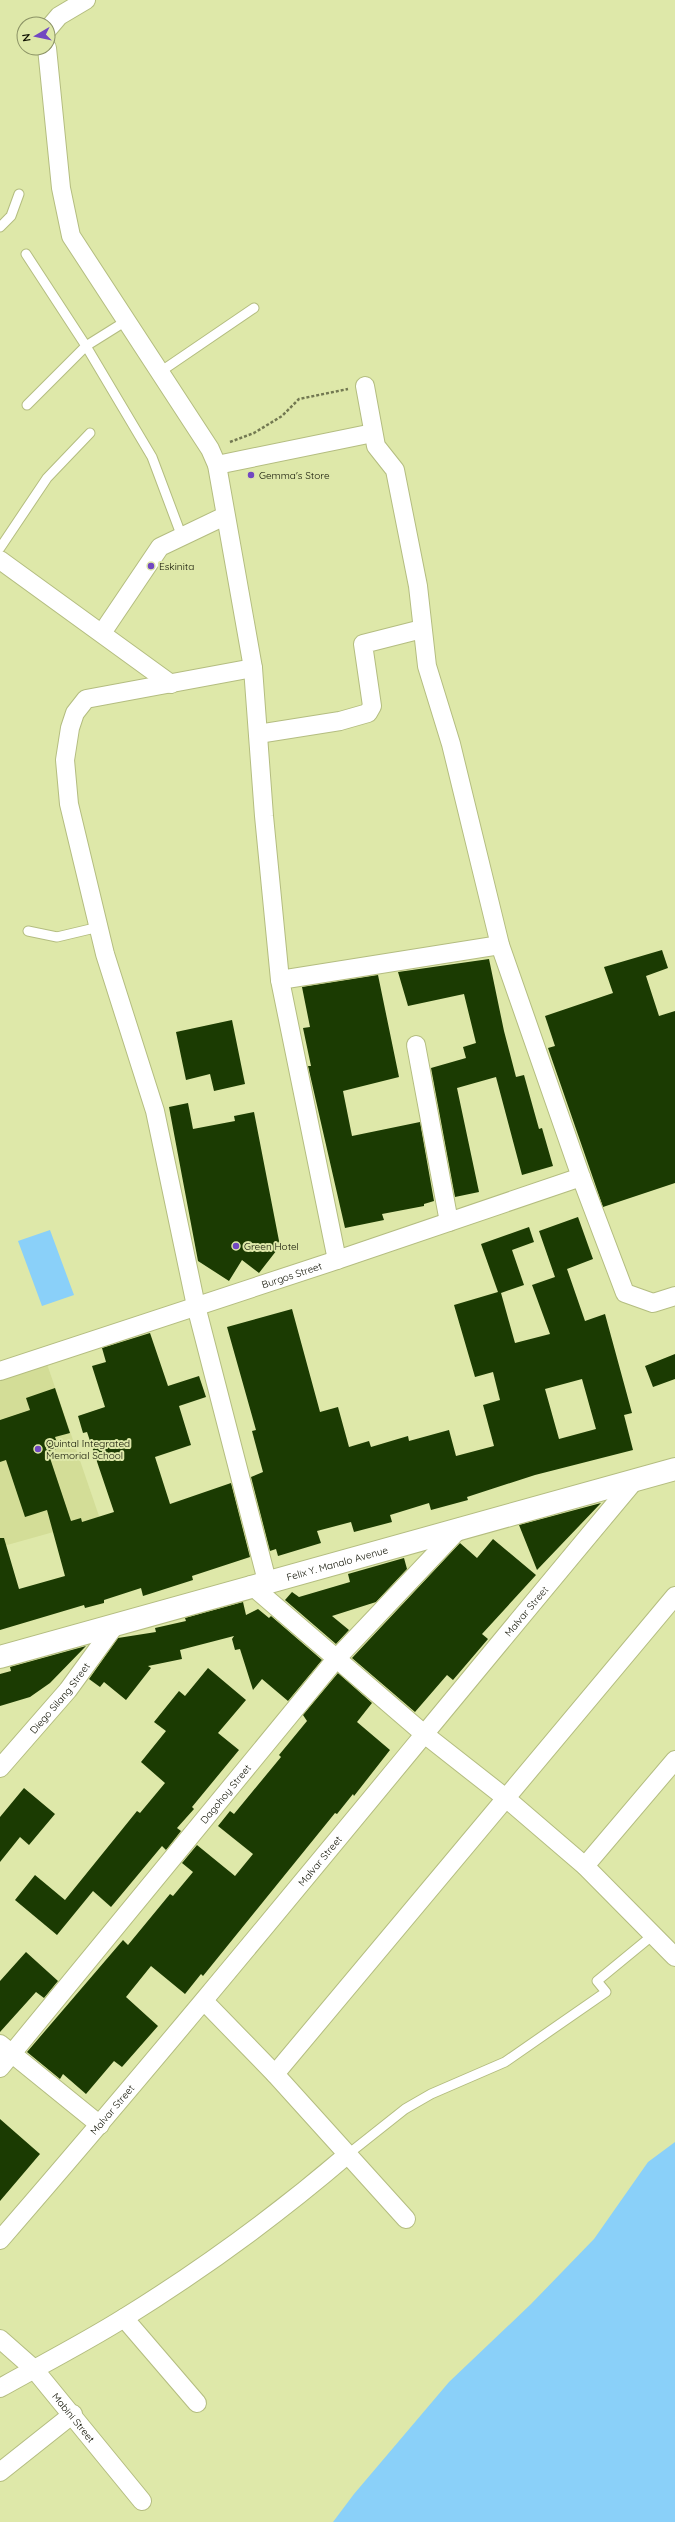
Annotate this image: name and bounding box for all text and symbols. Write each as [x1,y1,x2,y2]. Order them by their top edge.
north arrow [16,16,56,56]
text: N [19,32,34,43]
place label: Gemma's Store [259,469,330,482]
marker: Gemma's Store [246,470,256,480]
place label: Eskinita [159,560,194,573]
marker: Eskinita [146,561,156,571]
place label: Green Hotel [244,1240,299,1253]
marker: Green Hotel [231,1241,241,1251]
street label: Burgos Street [260,1259,324,1291]
place label: Quintal Integrated Memorial School [46,1437,130,1462]
marker: Quintal Integrated Memorial School [33,1444,43,1454]
street label: Felix Y. Manalo Avenue [285,1543,390,1584]
street label: Malvar Street [502,1583,552,1639]
street label: Diego Silang Street [27,1660,93,1736]
street label: Dagohoy Street [198,1761,254,1826]
street label: Malvar Street [295,1833,345,1889]
street label: Malvar Street [87,2082,138,2137]
street label: Mabini Street [49,2390,98,2446]

